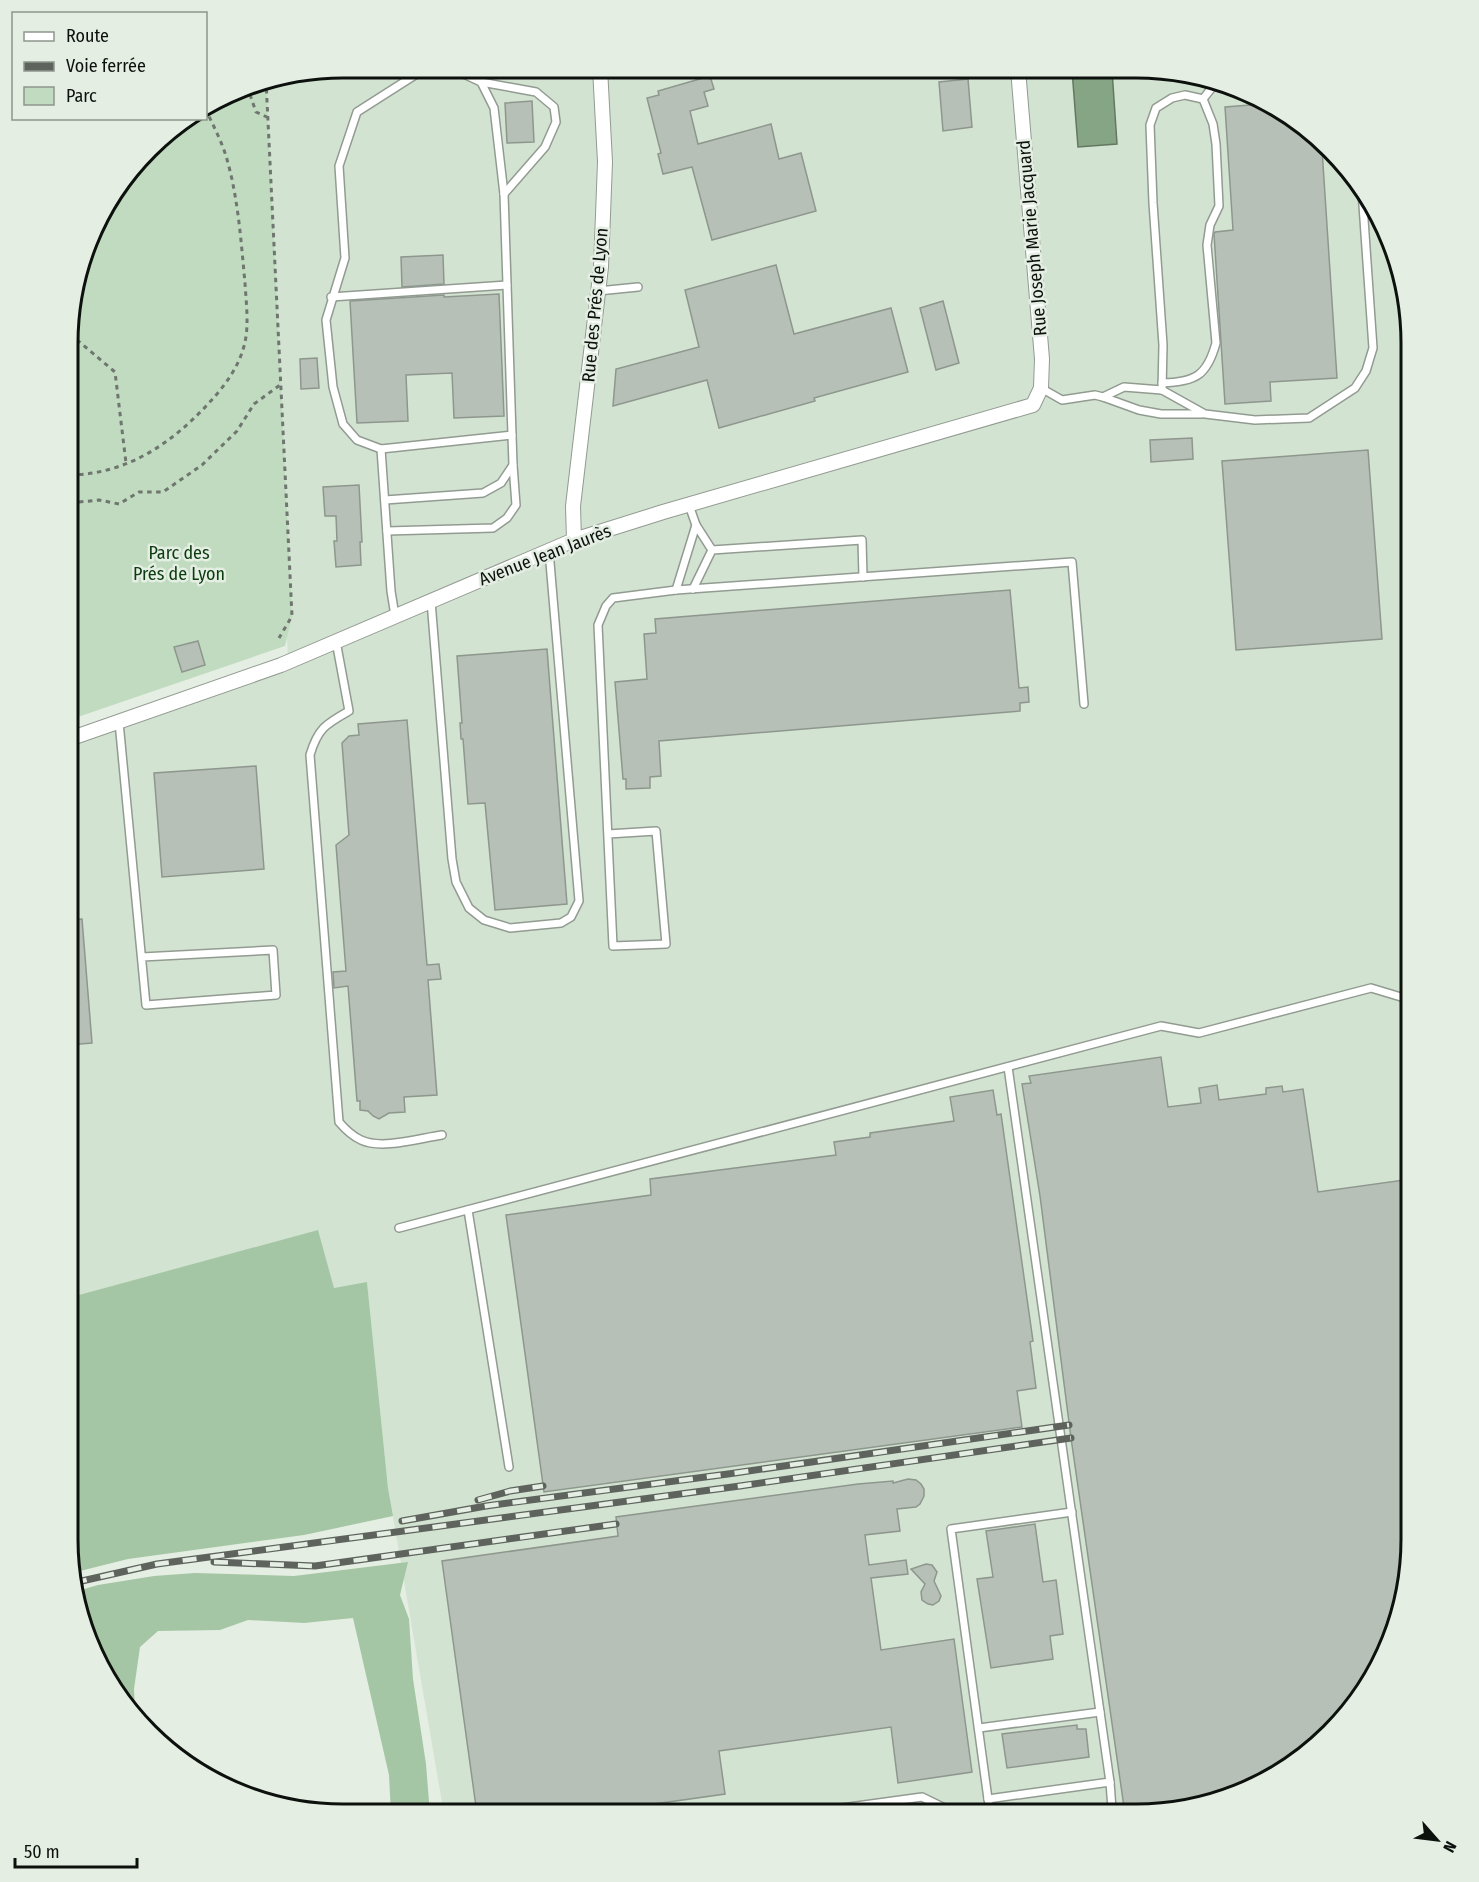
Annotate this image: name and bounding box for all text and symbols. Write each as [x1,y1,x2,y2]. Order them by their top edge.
legend [12,12,207,120]
text: Route [66,25,109,47]
text: Voie ferrée [66,55,146,77]
text: Parc [66,85,97,107]
street label: Rue Joseph Marie Jacquard [1012,139,1052,337]
street label: Rue des Prés de Lyon [577,227,613,383]
street label: Avenue Jean Jaurès [476,520,615,590]
park label: Parc des Prés de Lyon [133,542,225,585]
north arrow [1407,1810,1467,1870]
scale bar [15,1831,136,1869]
text: N [1439,1838,1460,1856]
text: 50 m [24,1841,60,1863]

